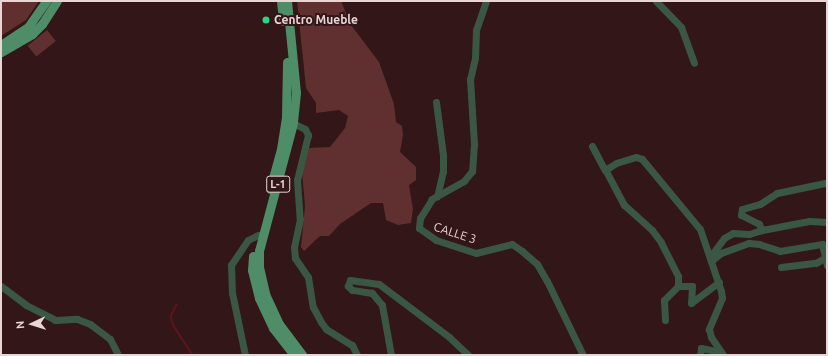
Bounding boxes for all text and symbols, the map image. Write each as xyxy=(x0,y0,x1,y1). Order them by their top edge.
place label: Centro Mueble xyxy=(274,13,358,27)
marker: Centro Mueble xyxy=(261,15,271,25)
road number: L-1 xyxy=(266,175,290,193)
street label: CALLE 3 xyxy=(432,219,478,247)
north arrow xyxy=(12,304,52,344)
text: N xyxy=(14,320,26,329)

